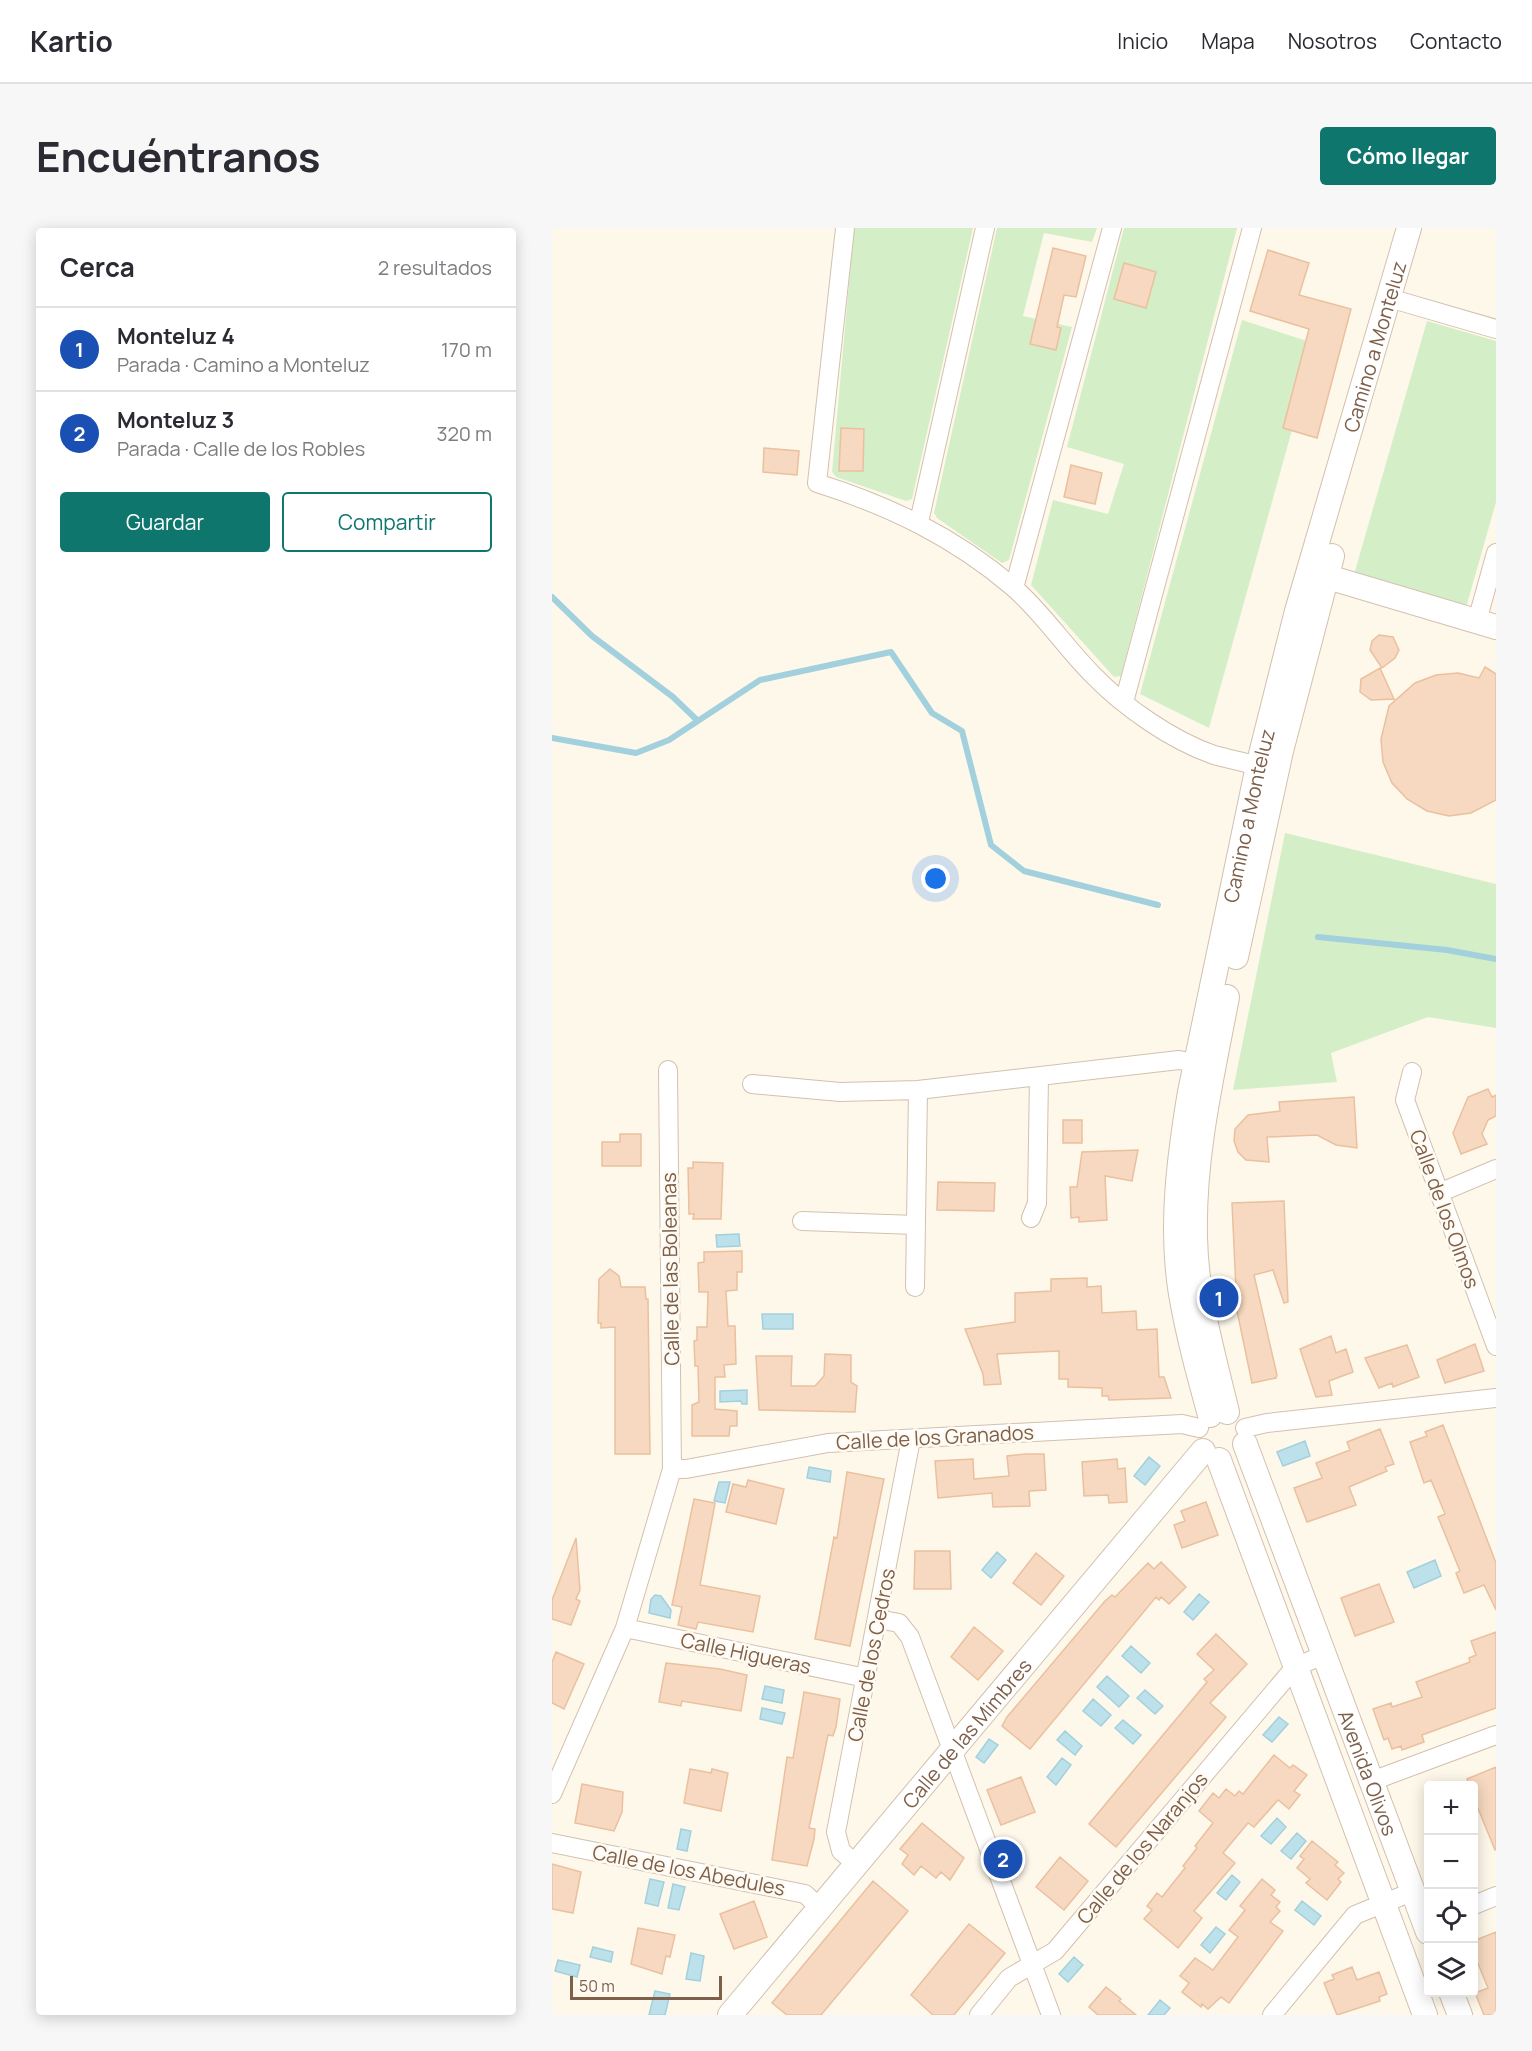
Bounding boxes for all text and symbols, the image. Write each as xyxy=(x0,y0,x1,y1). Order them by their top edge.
text: Kartio xyxy=(30,22,113,60)
text: Inicio xyxy=(1117,27,1168,55)
text: Mapa xyxy=(1201,27,1255,55)
text: Nosotros xyxy=(1288,27,1377,55)
text: Contacto xyxy=(1410,27,1502,55)
text: Encuéntranos xyxy=(36,127,321,185)
button: Cómo llegar xyxy=(1320,127,1496,185)
text: Cerca xyxy=(60,249,135,285)
text: 2 resultados xyxy=(378,254,492,281)
street label: Camino a Monteluz xyxy=(1337,258,1412,435)
text: Monteluz 4 xyxy=(117,321,235,351)
text: 1 xyxy=(75,336,84,363)
text: 170 m xyxy=(441,336,492,363)
text: Parada · Camino a Monteluz xyxy=(117,351,370,378)
text: Monteluz 3 xyxy=(117,405,234,435)
text: 2 xyxy=(74,420,85,447)
text: 320 m xyxy=(436,420,492,447)
text: Parada · Calle de los Robles xyxy=(117,435,365,462)
button: Guardar xyxy=(60,492,270,552)
button: Compartir xyxy=(282,492,492,552)
street label: Camino a Monteluz xyxy=(1216,726,1280,905)
your location xyxy=(921,864,950,893)
street label: Calle de los Olmos xyxy=(1404,1126,1486,1292)
street label: Calle de las Boleanas xyxy=(655,1172,685,1366)
pin: 1 xyxy=(1200,1276,1238,1320)
street label: Calle de los Granados xyxy=(835,1418,1035,1456)
street label: Calle de los Cedros xyxy=(841,1566,901,1744)
street label: Calle Higueras xyxy=(678,1626,814,1680)
street label: Calle de las Mimbres xyxy=(896,1652,1037,1814)
street label: Avenida Olivos xyxy=(1332,1706,1404,1839)
street label: Calle de los Naranjos xyxy=(1070,1766,1214,1930)
map controls xyxy=(1424,1781,1478,1997)
button: + xyxy=(1424,1781,1478,1835)
button: − xyxy=(1424,1835,1478,1889)
pin: 2 xyxy=(984,1836,1022,1882)
street label: Calle de los Abedules xyxy=(590,1838,788,1902)
button: locate xyxy=(1424,1889,1478,1943)
button: layers xyxy=(1424,1943,1478,1997)
scale bar xyxy=(570,1973,722,2000)
text: 50 m xyxy=(579,1975,615,1997)

